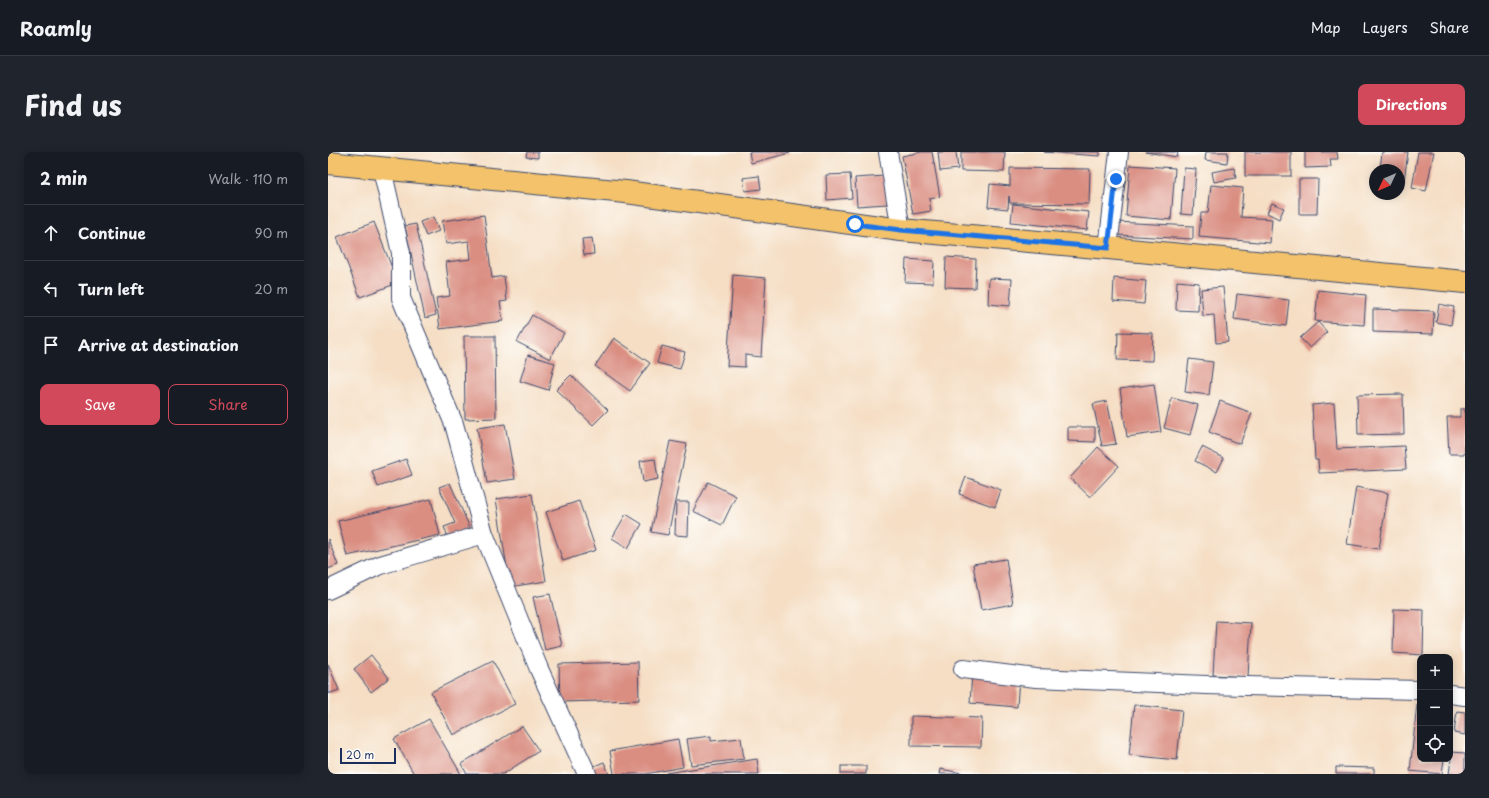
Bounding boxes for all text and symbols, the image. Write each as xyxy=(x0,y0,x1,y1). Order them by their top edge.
text: Roamly xyxy=(20,14,92,42)
text: Map xyxy=(1311,17,1341,38)
text: Layers xyxy=(1363,17,1408,38)
text: Share xyxy=(1430,17,1469,38)
text: Find us xyxy=(24,83,122,126)
button: Directions xyxy=(1358,84,1465,125)
north arrow xyxy=(1369,164,1405,200)
text: 2 min xyxy=(40,165,87,191)
text: Walk · 110 m xyxy=(209,169,288,188)
route end xyxy=(1107,170,1125,188)
route start xyxy=(846,215,864,233)
text: Continue xyxy=(78,221,146,244)
icon: ahead xyxy=(40,222,62,244)
text: 90 m xyxy=(255,223,288,242)
text: Turn left xyxy=(78,277,144,300)
icon: left xyxy=(40,278,62,300)
text: 20 m xyxy=(254,279,288,298)
text: Arrive at destination xyxy=(78,333,239,356)
icon: arrive xyxy=(40,334,62,356)
button: Save xyxy=(40,384,160,425)
button: Share xyxy=(168,384,288,425)
map controls xyxy=(1417,654,1453,762)
button: + xyxy=(1417,654,1453,690)
button: − xyxy=(1417,690,1453,726)
button: locate xyxy=(1417,726,1453,762)
scale bar xyxy=(340,746,396,765)
text: 20 m xyxy=(346,746,374,763)

